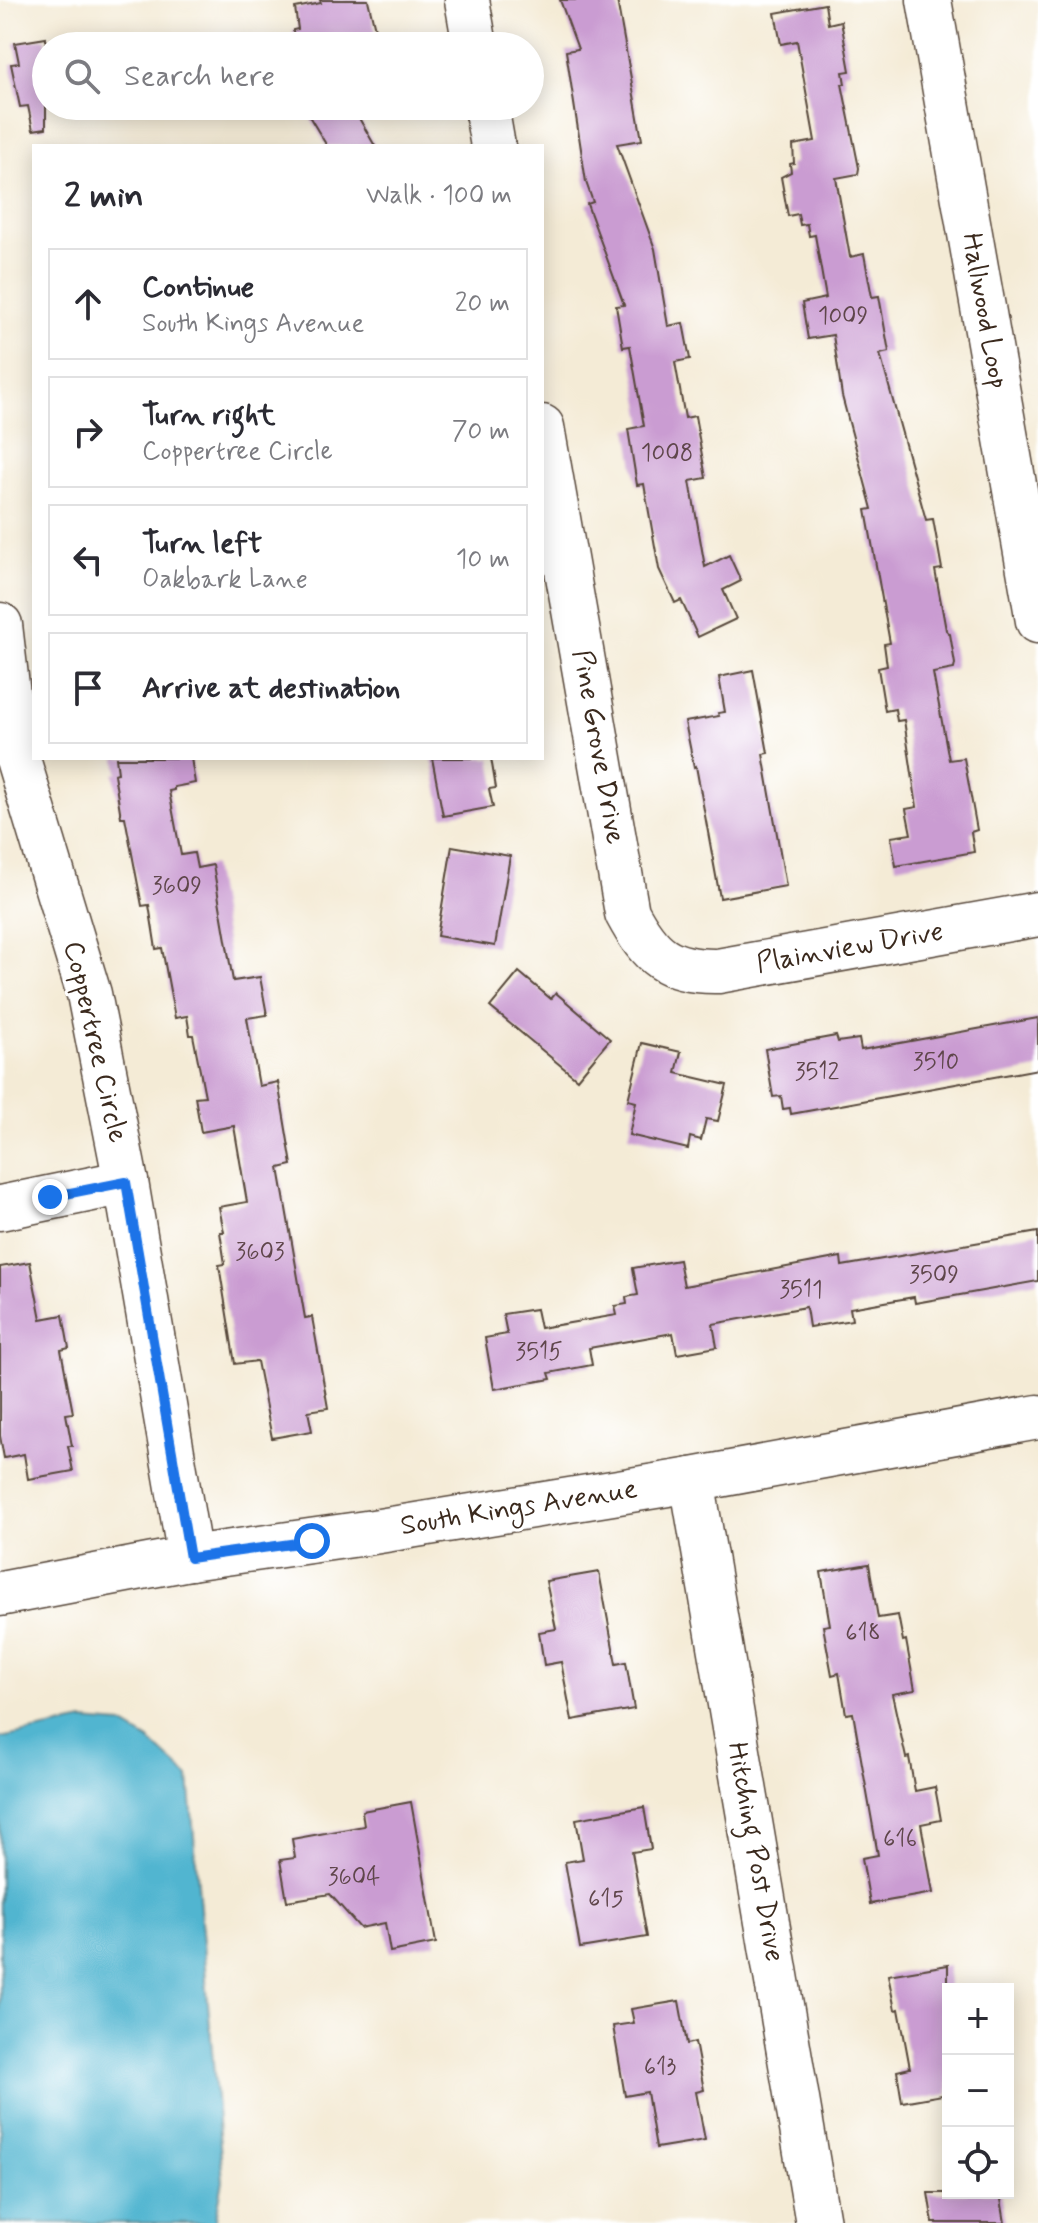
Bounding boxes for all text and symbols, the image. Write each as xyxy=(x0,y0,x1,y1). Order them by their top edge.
search box xyxy=(32,32,544,120)
icon: search xyxy=(60,54,104,98)
text: Search here xyxy=(124,57,275,96)
text: 2 min xyxy=(64,174,144,219)
text: Walk · 100 m xyxy=(366,179,512,213)
street label: Hallwood Loop xyxy=(952,230,1016,392)
text: Continue xyxy=(142,268,254,307)
icon: ahead xyxy=(66,282,110,326)
text: 20 m xyxy=(455,287,510,321)
house number: 1009 xyxy=(818,301,868,332)
text: South Kings Avenue xyxy=(142,307,364,341)
text: Turn right xyxy=(142,396,275,435)
icon: right xyxy=(66,410,110,454)
text: 70 m xyxy=(452,415,510,449)
text: Coppertree Circle xyxy=(142,435,333,469)
house number: 1008 xyxy=(641,438,693,469)
text: Turn left xyxy=(142,524,262,563)
icon: left xyxy=(66,538,110,582)
text: 10 m xyxy=(456,543,510,577)
text: Oakbark Lane xyxy=(142,563,308,597)
street label: Pine Grove Drive xyxy=(563,647,633,847)
icon: arrive xyxy=(66,666,110,710)
text: Arrive at destination xyxy=(142,669,400,708)
house number: 3609 xyxy=(152,871,202,902)
street label: Plainview Drive xyxy=(754,913,946,983)
street label: Coppertree Circle xyxy=(54,938,136,1146)
house number: 3510 xyxy=(913,1047,959,1078)
house number: 3512 xyxy=(795,1057,840,1088)
route end xyxy=(32,1179,68,1215)
house number: 3603 xyxy=(235,1237,285,1268)
house number: 3509 xyxy=(909,1260,959,1291)
house number: 3511 xyxy=(779,1275,823,1306)
house number: 3515 xyxy=(515,1337,563,1368)
street label: South Kings Avenue xyxy=(398,1471,640,1547)
route start xyxy=(294,1523,330,1559)
house number: 618 xyxy=(845,1618,881,1649)
street label: Hitching Post Drive xyxy=(715,1739,793,1965)
house number: 616 xyxy=(883,1824,917,1855)
house number: 3604 xyxy=(328,1862,380,1893)
house number: 615 xyxy=(588,1884,624,1915)
map controls xyxy=(942,1983,1014,2199)
button: + xyxy=(942,1983,1014,2055)
house number: 613 xyxy=(644,2052,676,2083)
button: − xyxy=(942,2055,1014,2127)
button: locate xyxy=(942,2127,1014,2199)

